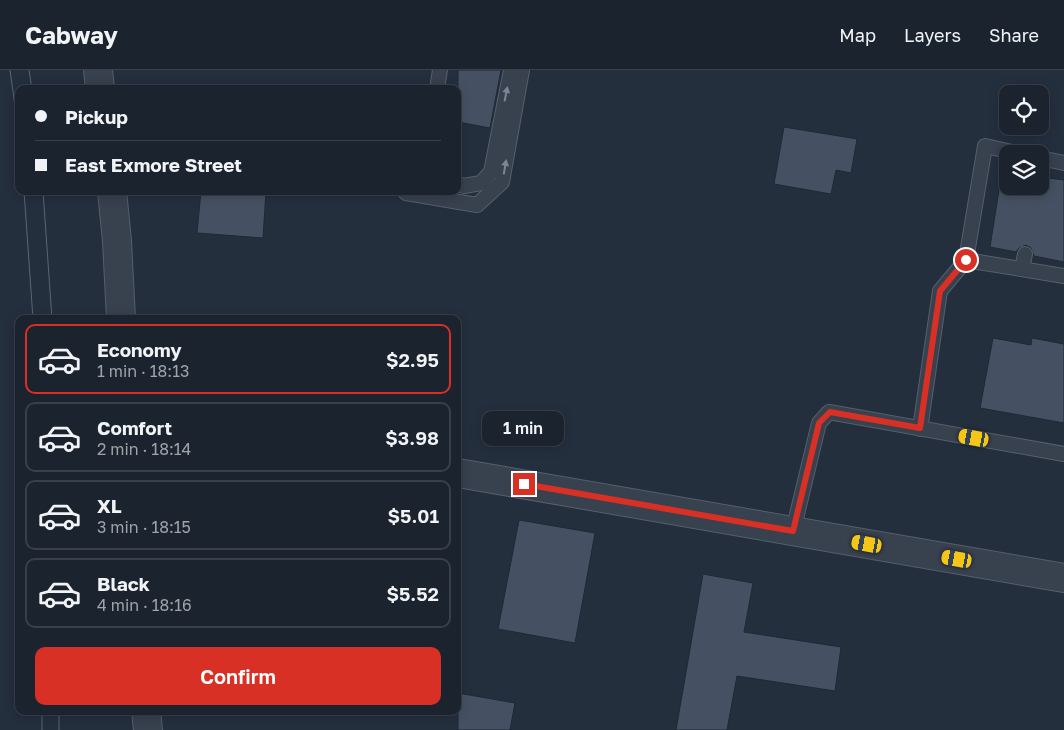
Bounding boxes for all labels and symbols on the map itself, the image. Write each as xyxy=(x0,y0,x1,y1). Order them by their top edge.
one-way arrow xyxy=(502,86,510,101)
one-way arrow xyxy=(501,159,509,175)
route start xyxy=(955,249,977,271)
callout: 1 min xyxy=(483,412,565,446)
car xyxy=(957,428,990,448)
route end xyxy=(513,473,535,495)
car xyxy=(850,534,883,554)
car xyxy=(940,549,973,569)

